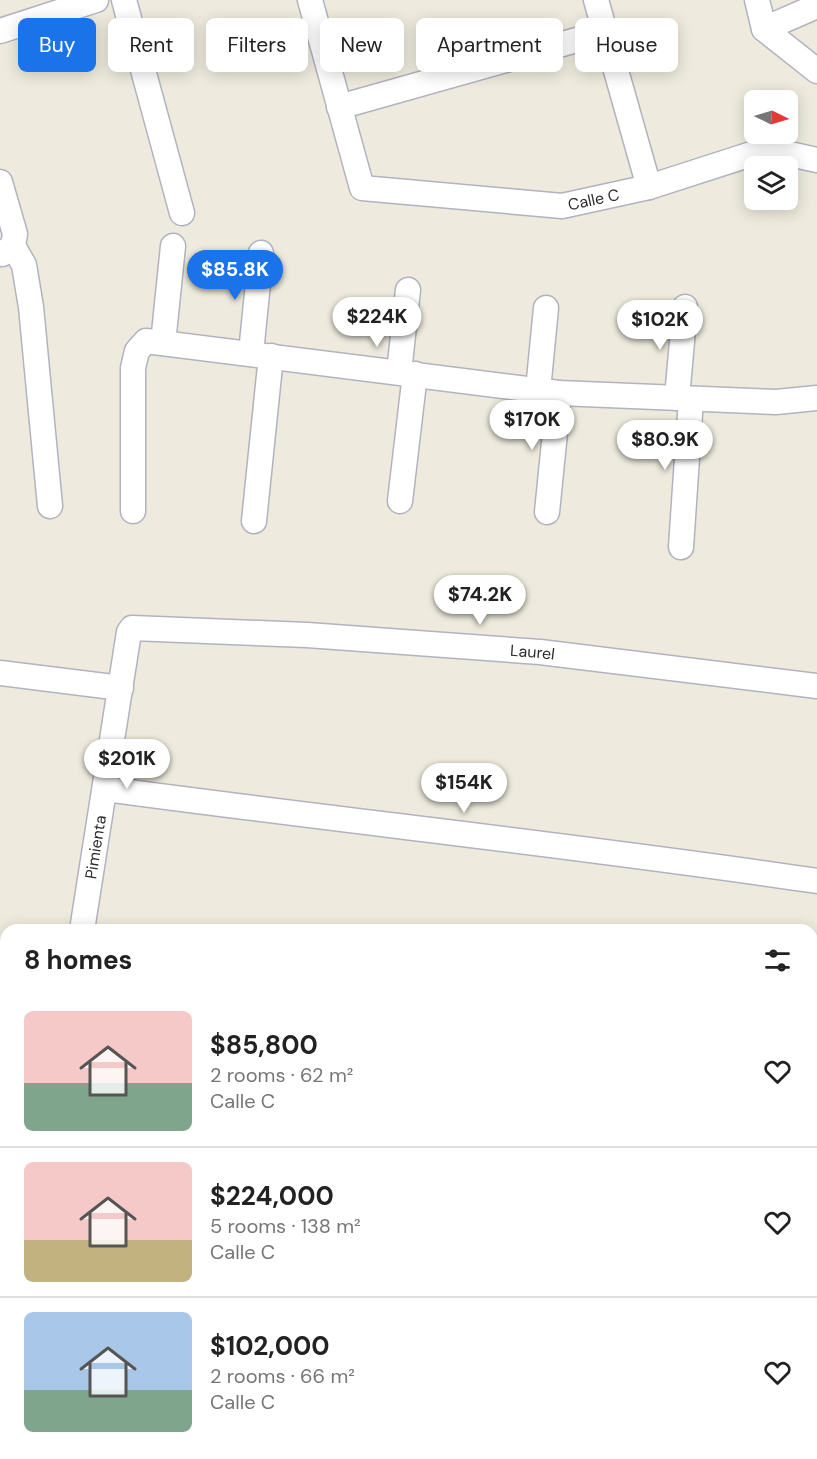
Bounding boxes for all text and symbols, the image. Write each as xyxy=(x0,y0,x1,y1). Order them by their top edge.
chip: Buy xyxy=(18,18,96,72)
chip: Rent xyxy=(108,18,194,72)
chip: Filters xyxy=(206,18,308,72)
chip: New xyxy=(320,18,404,72)
chip: Apartment xyxy=(416,18,563,72)
chip: House xyxy=(575,18,678,72)
north arrow xyxy=(744,90,798,144)
map controls xyxy=(744,90,798,210)
button: layers xyxy=(744,156,798,210)
street label: Calle C xyxy=(566,184,621,215)
pin: $85.8K xyxy=(186,250,284,301)
text: $85.8K xyxy=(201,256,269,282)
pin: $224K xyxy=(335,297,419,348)
pin: $102K xyxy=(618,300,702,351)
text: $224K xyxy=(346,303,408,329)
text: $102K xyxy=(631,306,689,332)
pin: $170K xyxy=(490,400,574,451)
text: $170K xyxy=(503,406,561,432)
pin: $80.9K xyxy=(616,420,714,471)
text: $80.9K xyxy=(631,426,699,452)
pin: $74.2K xyxy=(431,575,529,626)
text: $74.2K xyxy=(448,581,512,607)
street label: Laurel xyxy=(510,640,556,665)
pin: $201K xyxy=(85,739,169,790)
text: $201K xyxy=(98,745,156,771)
pin: $154K xyxy=(422,763,506,814)
text: $154K xyxy=(435,769,493,795)
street label: Pimienta xyxy=(80,814,111,881)
text: 8 homes xyxy=(24,943,132,977)
icon: filters xyxy=(761,944,794,977)
text: $85,800 xyxy=(210,1028,318,1062)
icon: home xyxy=(72,1035,144,1107)
icon: heart xyxy=(761,1055,794,1088)
text: 2 rooms · 62 m² xyxy=(210,1062,353,1088)
text: Calle C xyxy=(210,1088,275,1114)
text: $224,000 xyxy=(210,1179,334,1213)
icon: home xyxy=(72,1186,144,1258)
icon: heart xyxy=(761,1206,794,1239)
text: 5 rooms · 138 m² xyxy=(210,1213,361,1239)
text: Calle C xyxy=(210,1239,275,1265)
text: $102,000 xyxy=(210,1329,330,1363)
icon: home xyxy=(72,1336,144,1408)
icon: heart xyxy=(761,1356,794,1389)
text: 2 rooms · 66 m² xyxy=(210,1363,355,1389)
text: Calle C xyxy=(210,1389,275,1415)

